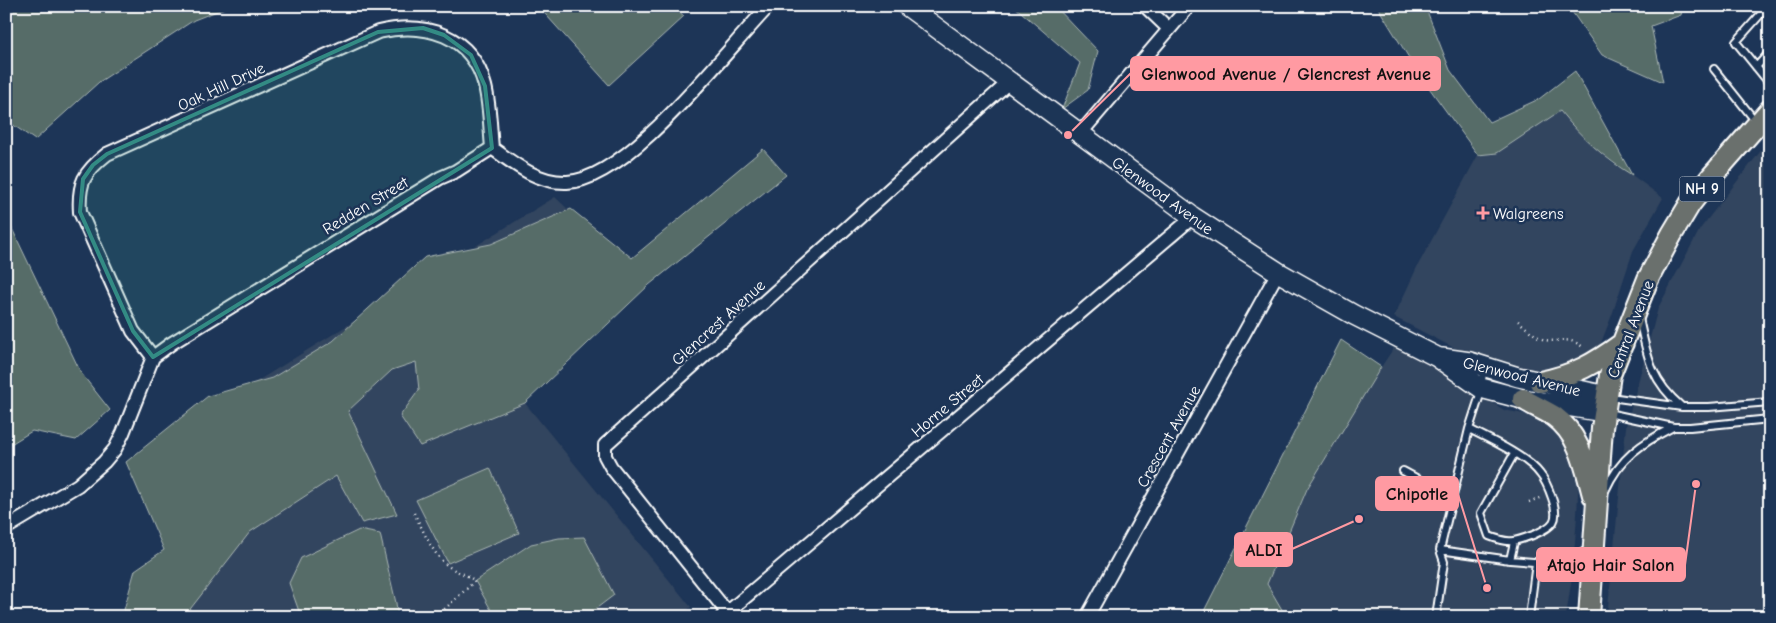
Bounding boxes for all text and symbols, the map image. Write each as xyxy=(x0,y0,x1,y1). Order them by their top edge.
callout: Glenwood Avenue / Glencrest Avenue xyxy=(1131,57,1440,90)
street label: Oak Hill Drive xyxy=(175,59,268,115)
text: Glenwood Avenue / Glencrest Avenue xyxy=(1141,64,1431,85)
street label: Glenwood Avenue xyxy=(1108,153,1216,239)
street label: Redden Street xyxy=(319,173,412,238)
road number: NH 9 xyxy=(1680,176,1724,202)
place label: Walgreens xyxy=(1493,205,1564,223)
marker: Walgreens xyxy=(1477,207,1489,219)
street label: Glencrest Avenue xyxy=(668,276,769,369)
street label: Central Avenue xyxy=(1604,278,1658,381)
street label: Glenwood Avenue xyxy=(1461,354,1582,400)
street label: Horne Street xyxy=(908,370,988,441)
street label: Crescent Avenue xyxy=(1133,382,1204,491)
callout: Chipotle xyxy=(1376,477,1458,510)
text: Chipotle xyxy=(1386,484,1448,505)
callout: ALDI xyxy=(1235,533,1292,566)
text: ALDI xyxy=(1245,540,1283,561)
callout: Atajo Hair Salon xyxy=(1537,548,1685,581)
text: Atajo Hair Salon xyxy=(1547,555,1675,576)

